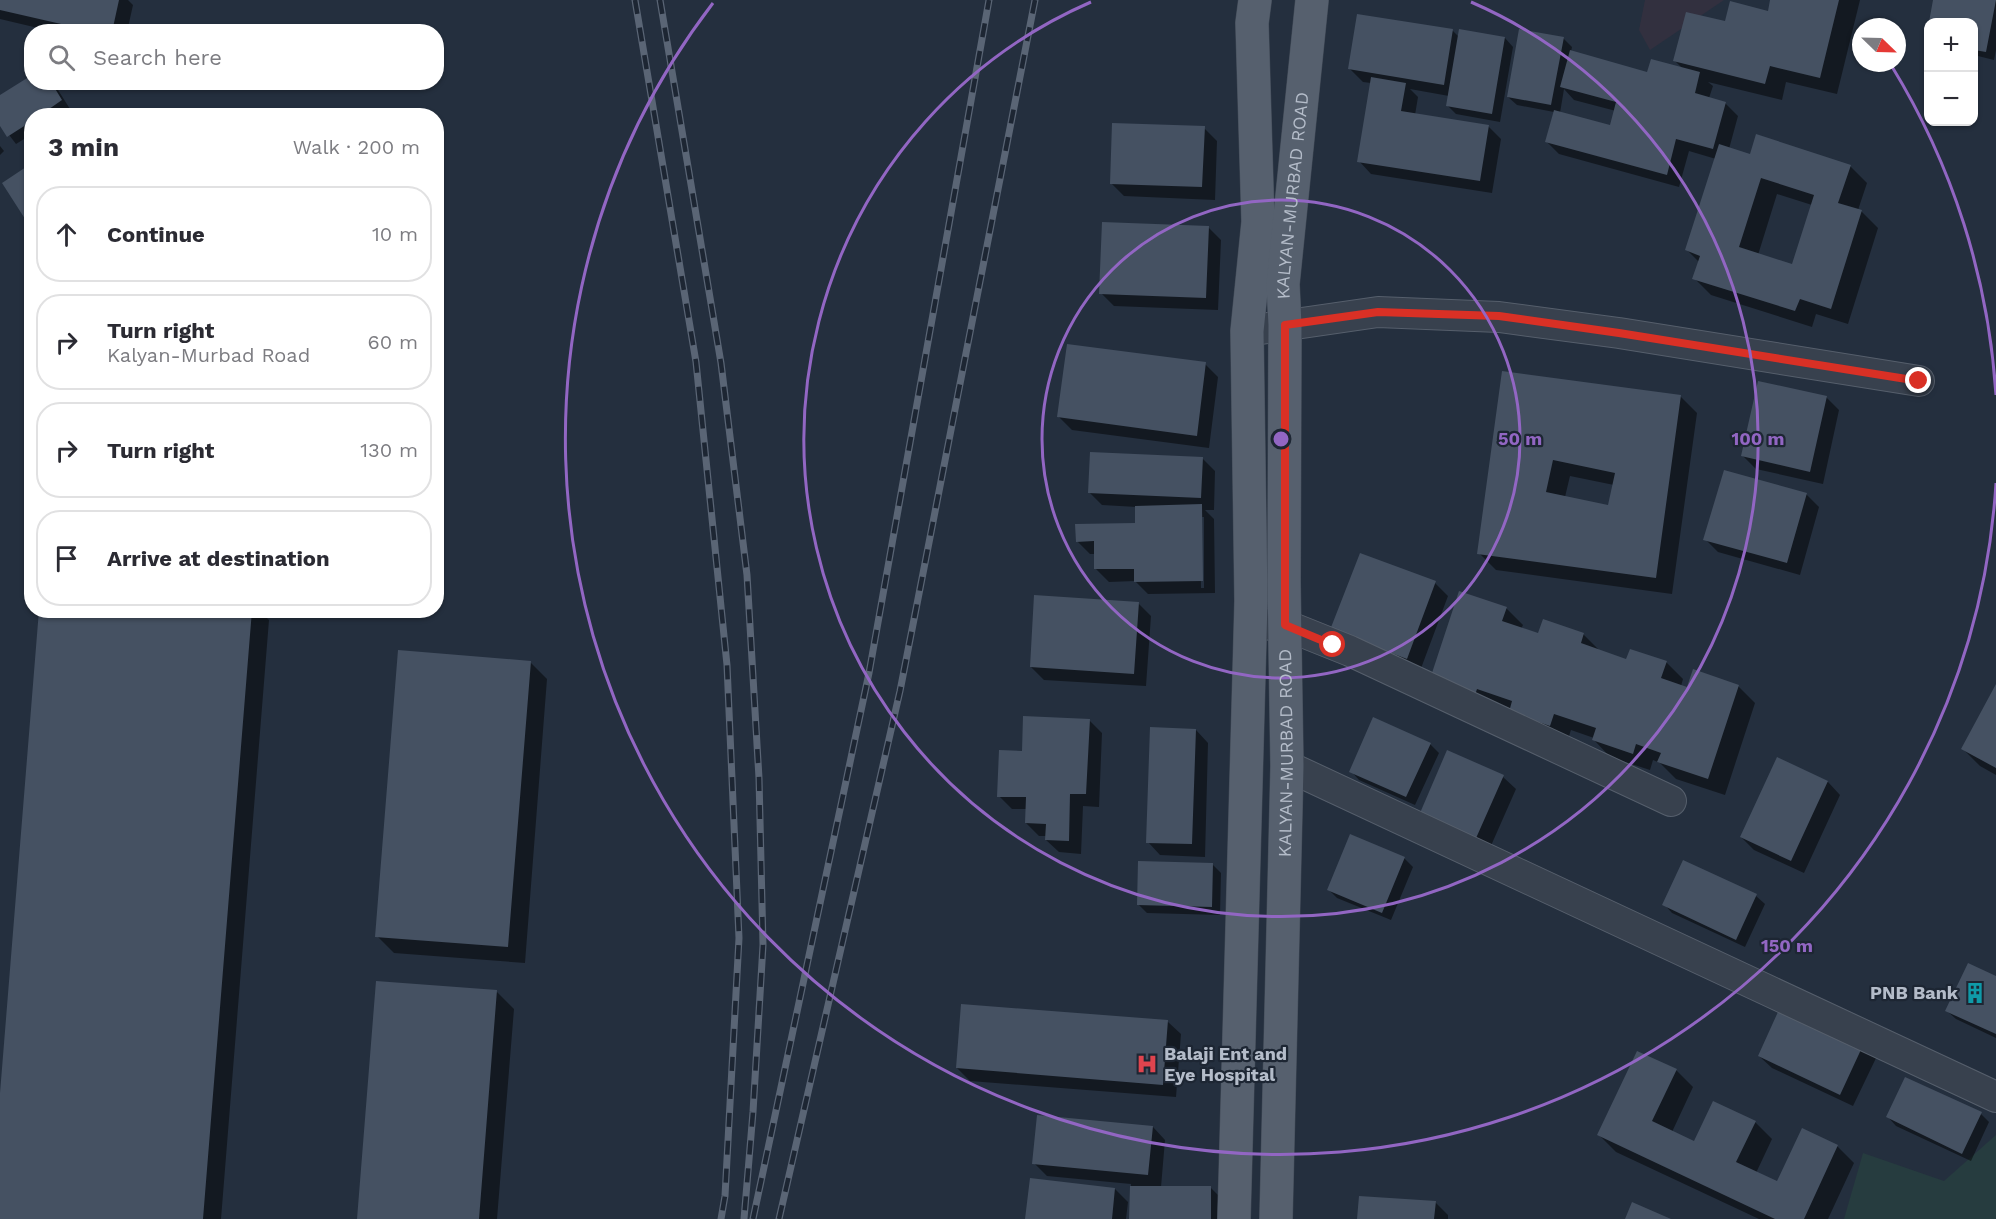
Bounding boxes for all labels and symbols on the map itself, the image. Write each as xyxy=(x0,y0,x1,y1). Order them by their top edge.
north arrow xyxy=(1852,18,1906,72)
street label: KALYAN-MURBAD ROAD xyxy=(1272,91,1313,300)
route end xyxy=(1905,367,1931,393)
text: 50 m xyxy=(1498,428,1542,449)
text: 100 m xyxy=(1731,428,1785,449)
centre of rings xyxy=(1271,429,1291,449)
route start xyxy=(1319,631,1345,657)
street label: KALYAN-MURBAD ROAD xyxy=(1274,649,1297,858)
text: 150 m xyxy=(1761,935,1813,956)
building icon: PNB Bank xyxy=(1963,981,1987,1005)
place label: PNB Bank xyxy=(1870,982,1959,1003)
place label: Balaji Ent and Eye Hospital xyxy=(1164,1043,1287,1085)
hospital icon: Balaji Ent and Eye Hospital xyxy=(1135,1052,1159,1076)

